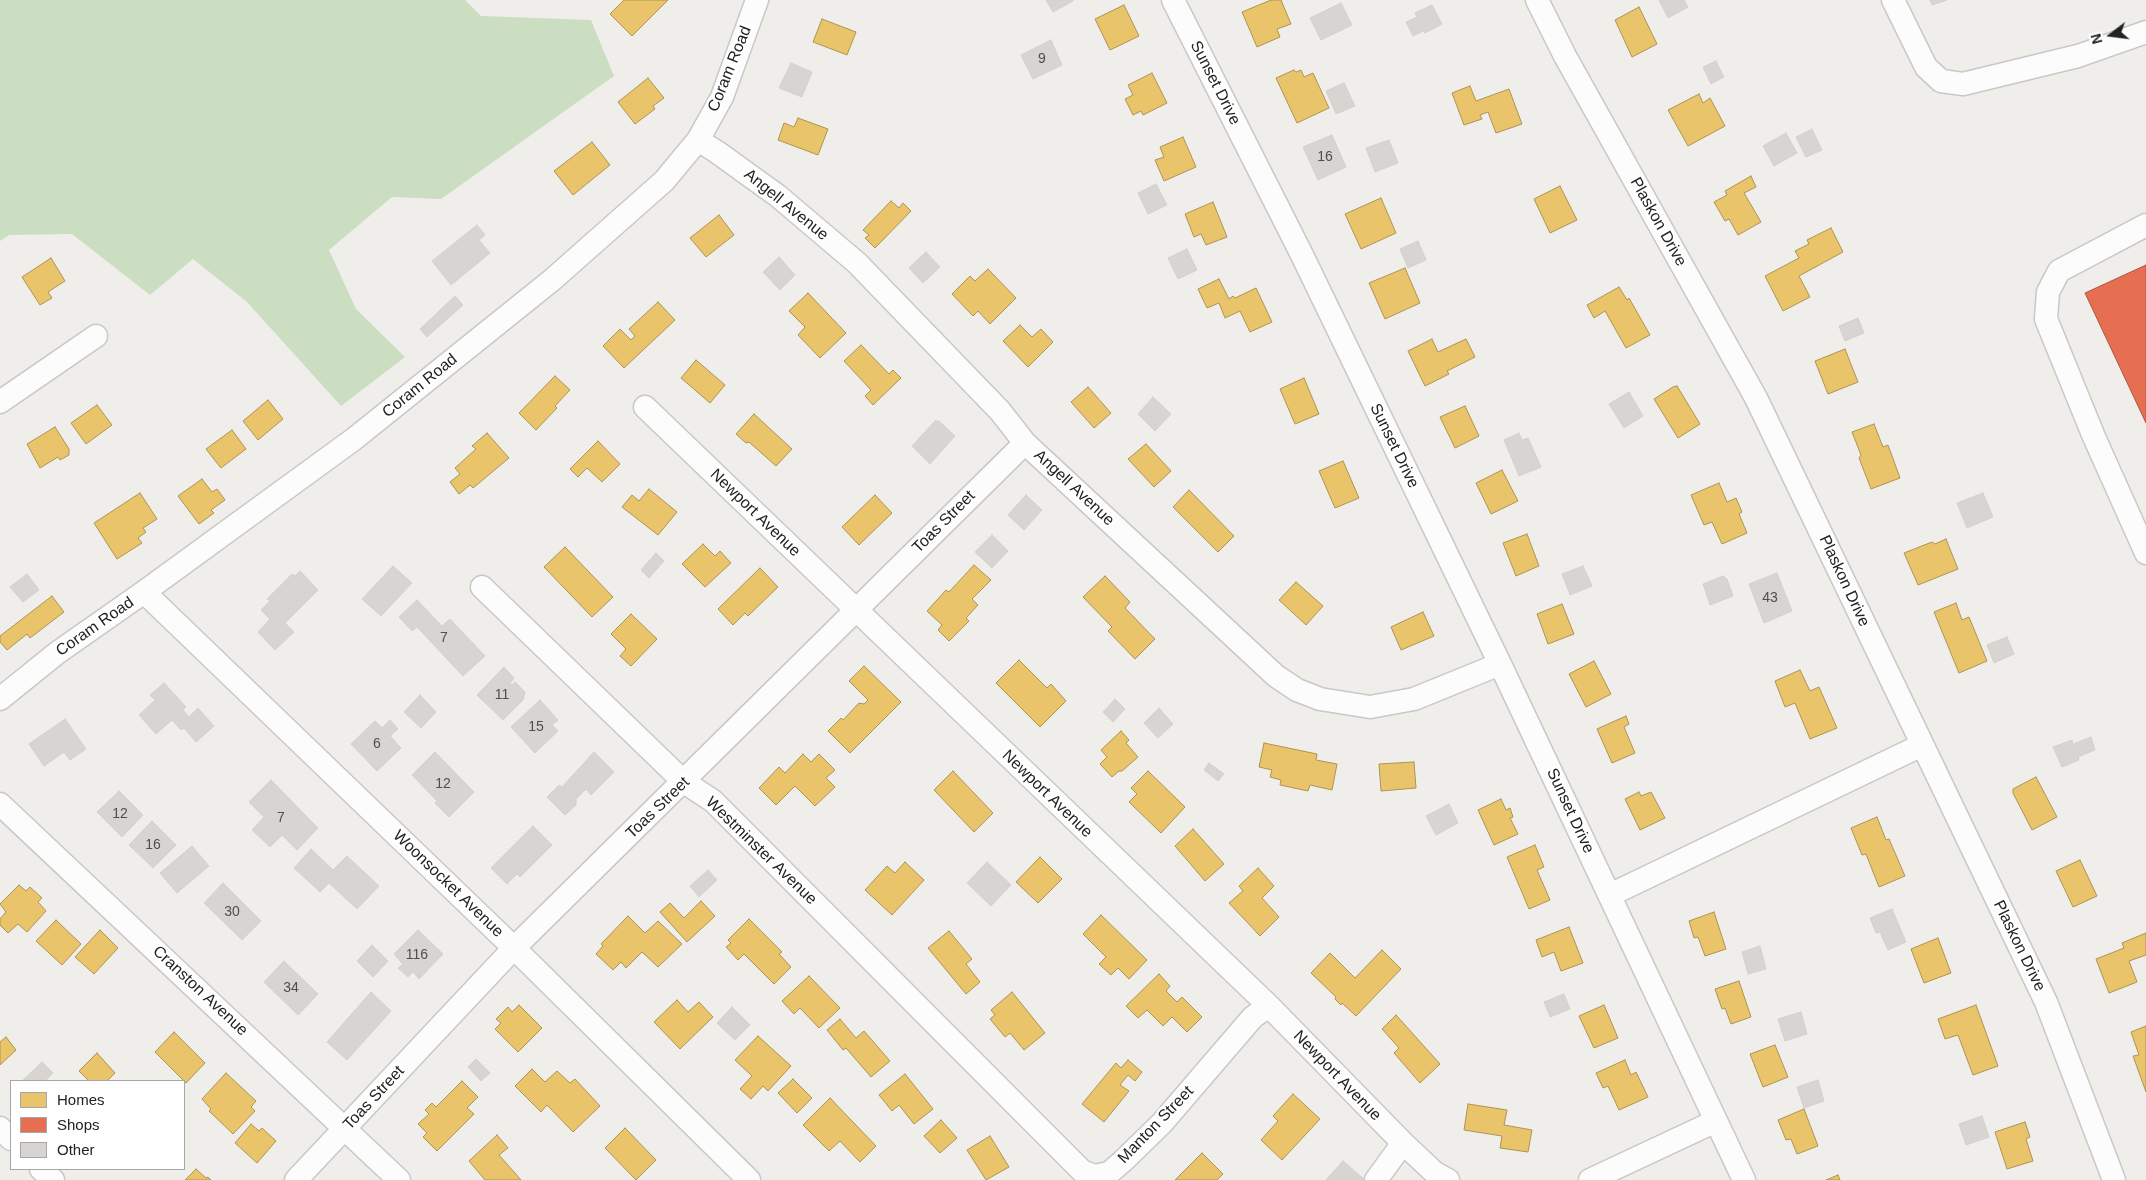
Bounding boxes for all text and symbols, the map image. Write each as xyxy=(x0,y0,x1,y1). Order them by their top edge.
north arrow xyxy=(2086,10,2136,60)
street label: Coram Road xyxy=(704,23,756,115)
text: N xyxy=(2087,32,2106,46)
street label: Sunset Drive xyxy=(1186,38,1244,128)
house number: 9 xyxy=(1038,51,1046,67)
house number: 16 xyxy=(1317,149,1333,165)
street label: Angell Avenue xyxy=(740,165,832,245)
street label: Plaskon Drive xyxy=(1626,174,1690,270)
street label: Coram Road xyxy=(379,350,461,422)
street label: Sunset Drive xyxy=(1365,401,1423,491)
street label: Angell Avenue xyxy=(1030,446,1118,530)
street label: Newport Avenue xyxy=(706,465,804,561)
street label: Toas Street xyxy=(909,487,979,557)
street label: Plaskon Drive xyxy=(1814,532,1874,630)
house number: 43 xyxy=(1762,590,1778,606)
street label: Coram Road xyxy=(52,593,138,661)
house number: 7 xyxy=(440,630,448,646)
house number: 11 xyxy=(495,687,509,703)
house number: 15 xyxy=(528,719,544,735)
house number: 6 xyxy=(373,736,381,752)
street label: Newport Avenue xyxy=(998,746,1096,842)
street label: Sunset Drive xyxy=(1542,765,1598,857)
street label: Toas Street xyxy=(622,773,694,843)
house number: 12 xyxy=(435,776,451,792)
street label: Westminster Avenue xyxy=(701,793,821,909)
house number: 12 xyxy=(112,806,128,822)
house number: 7 xyxy=(277,810,285,826)
street label: Woonsocket Avenue xyxy=(389,826,507,942)
house number: 16 xyxy=(145,837,161,853)
street label: Plaskon Drive xyxy=(1989,897,2049,995)
house number: 30 xyxy=(224,904,240,920)
street label: Cranston Avenue xyxy=(148,942,252,1040)
house number: 116 xyxy=(406,947,428,963)
house number: 34 xyxy=(283,980,299,996)
street label: Newport Avenue xyxy=(1289,1027,1385,1125)
street label: Toas Street xyxy=(339,1062,409,1134)
legend xyxy=(10,1080,185,1170)
street label: Manton Street xyxy=(1114,1082,1198,1168)
text: Homes xyxy=(57,1091,105,1108)
text: Shops xyxy=(57,1116,100,1133)
text: Other xyxy=(57,1141,95,1158)

